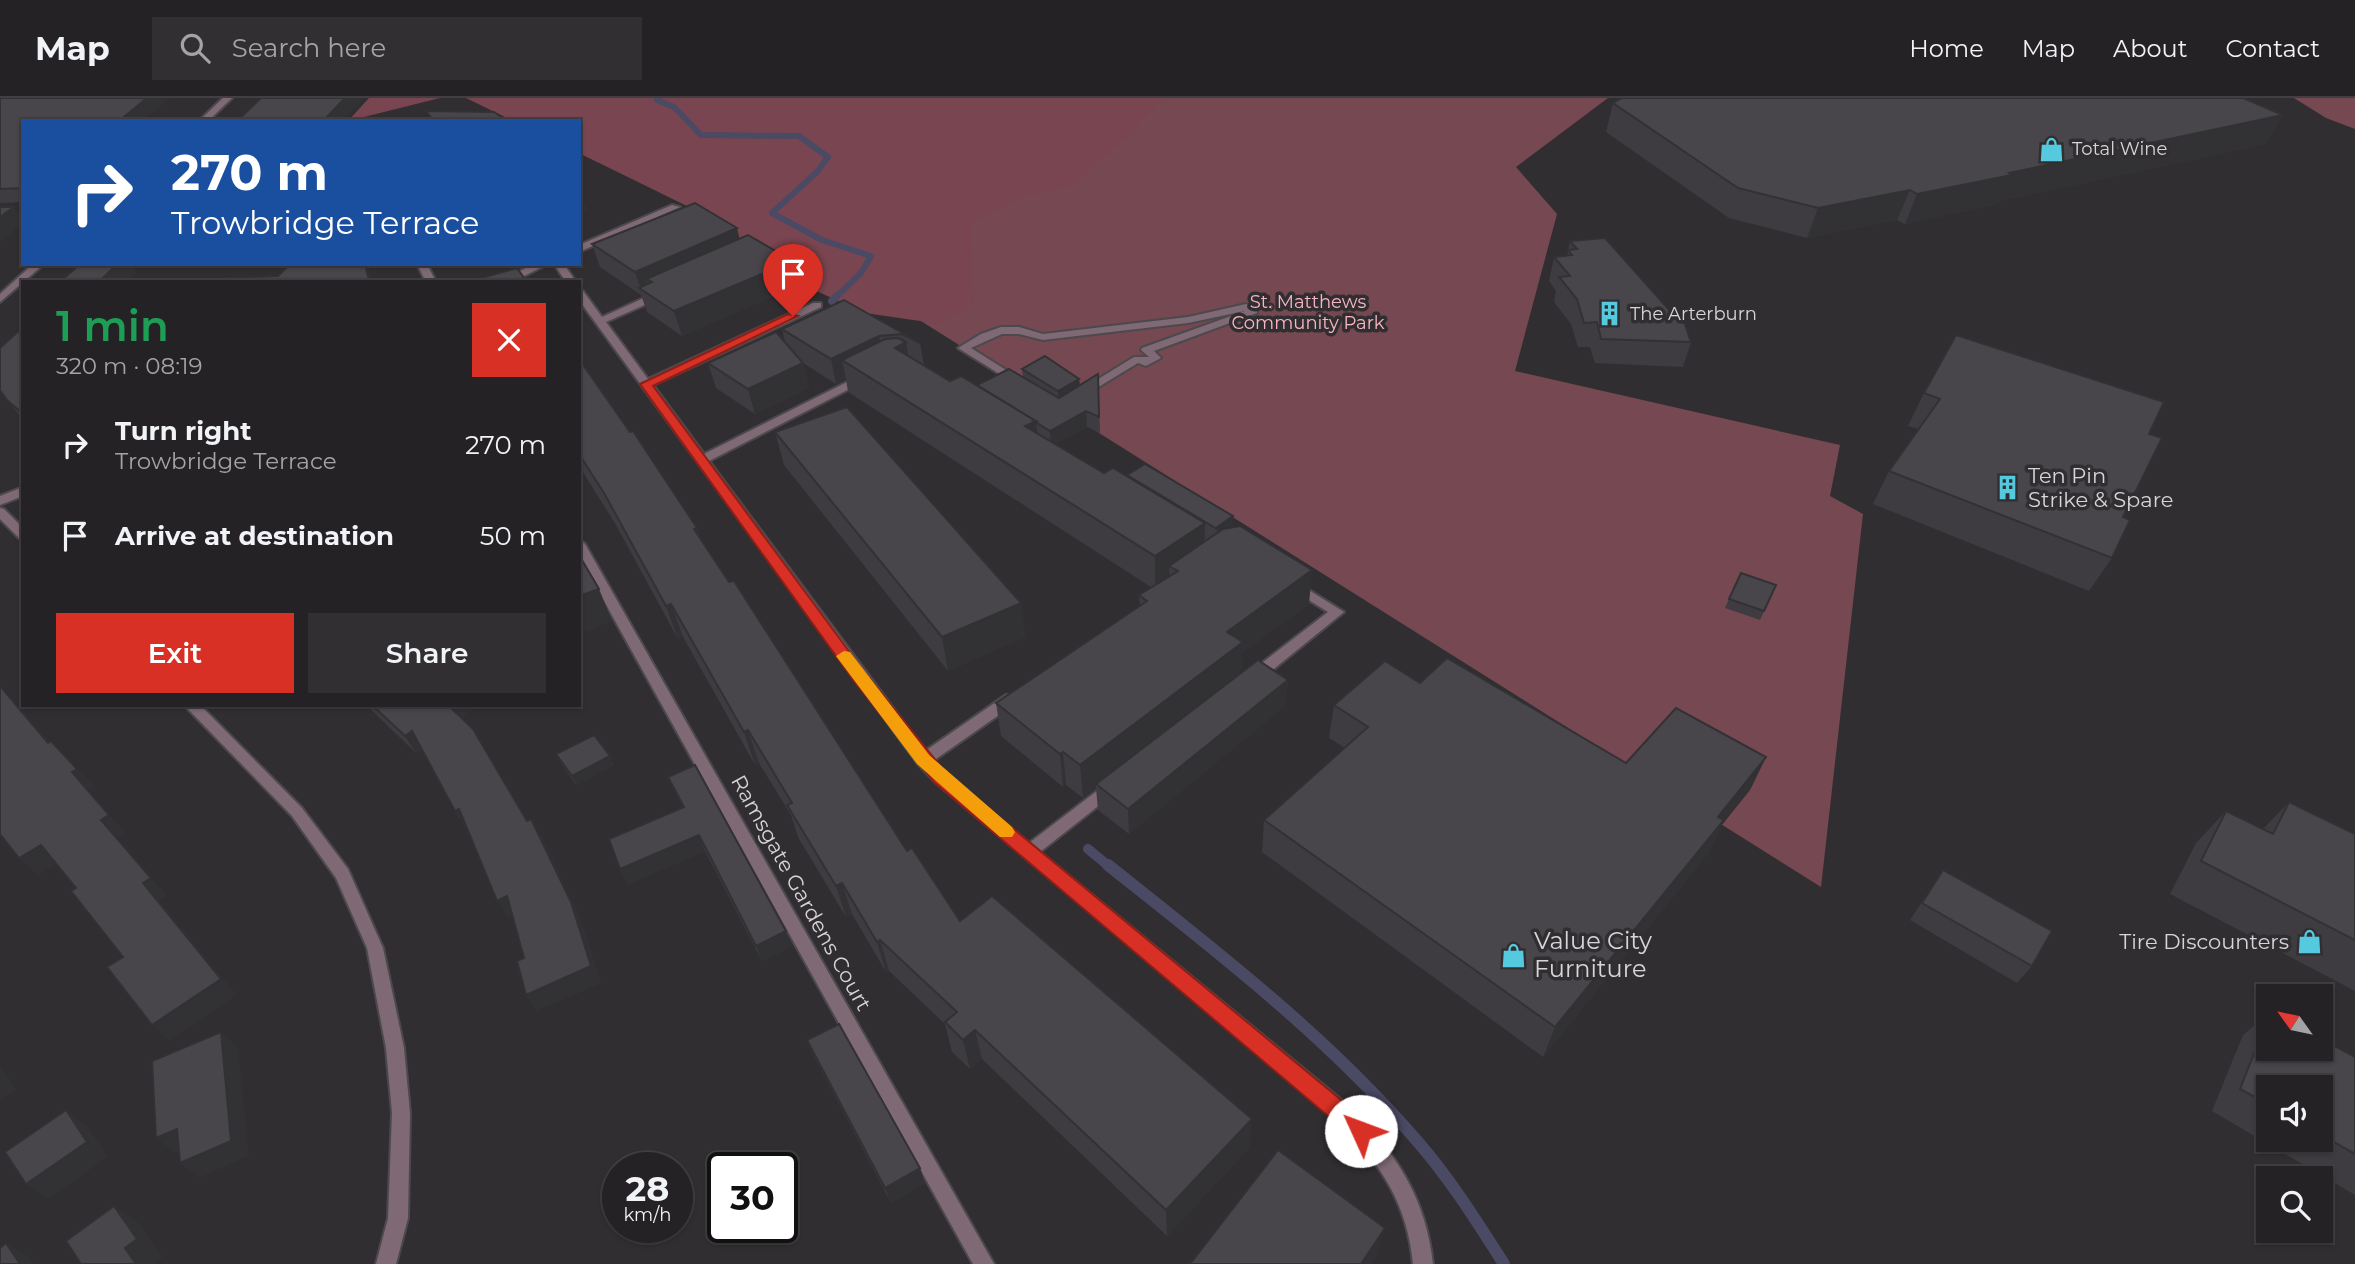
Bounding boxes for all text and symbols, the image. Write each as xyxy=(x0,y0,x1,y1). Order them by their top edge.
search box xyxy=(152,17,642,80)
text: Map xyxy=(35,28,110,68)
icon: search xyxy=(176,29,214,67)
text: Search here xyxy=(232,32,386,64)
text: Home xyxy=(1909,34,1984,63)
text: Map xyxy=(2022,34,2075,63)
text: About xyxy=(2113,34,2187,63)
text: Contact xyxy=(2225,34,2320,63)
shop icon: Total Wine xyxy=(2038,135,2066,163)
place label: Total Wine xyxy=(2072,138,2167,160)
text: 270 m xyxy=(171,143,328,202)
icon: right xyxy=(56,147,147,238)
text: Trowbridge Terrace xyxy=(171,203,479,242)
pin xyxy=(763,244,823,316)
icon: arrive xyxy=(774,255,812,293)
park label: St. Matthews Community Park xyxy=(1231,291,1385,334)
text: 1 min xyxy=(56,300,169,352)
building icon: The Arterburn xyxy=(1596,300,1624,328)
button: close xyxy=(472,303,546,377)
place label: The Arterburn xyxy=(1630,303,1757,325)
text: 320 m · 08:19 xyxy=(56,352,202,380)
text: Turn right xyxy=(115,415,251,447)
icon: right xyxy=(56,426,94,464)
text: 270 m xyxy=(465,429,546,461)
text: Trowbridge Terrace xyxy=(115,447,337,475)
place label: Ten Pin Strike & Spare xyxy=(2028,463,2174,512)
building icon: Ten Pin Strike & Spare xyxy=(1994,474,2022,502)
icon: arrive xyxy=(56,517,94,555)
text: Arrive at destination xyxy=(115,520,394,552)
text: 50 m xyxy=(480,520,546,552)
button: Exit xyxy=(56,613,294,693)
button: Share xyxy=(308,613,546,693)
street label: Ramsgate Gardens Court xyxy=(726,771,877,1015)
place label: Value City Furniture xyxy=(1534,926,1652,983)
shop icon: Tire Discounters xyxy=(2295,928,2323,956)
place label: Tire Discounters xyxy=(2119,929,2289,954)
shop icon: Value City Furniture xyxy=(1500,941,1528,969)
north arrow xyxy=(2256,984,2333,1060)
map controls xyxy=(2256,984,2333,1243)
button: sound xyxy=(2256,1075,2333,1152)
position arrow xyxy=(1324,1094,1398,1168)
speed limit sign: 30 xyxy=(707,1152,798,1243)
button: search xyxy=(2256,1166,2333,1243)
text: 28 xyxy=(626,1167,669,1210)
text: km/h xyxy=(623,1204,672,1226)

